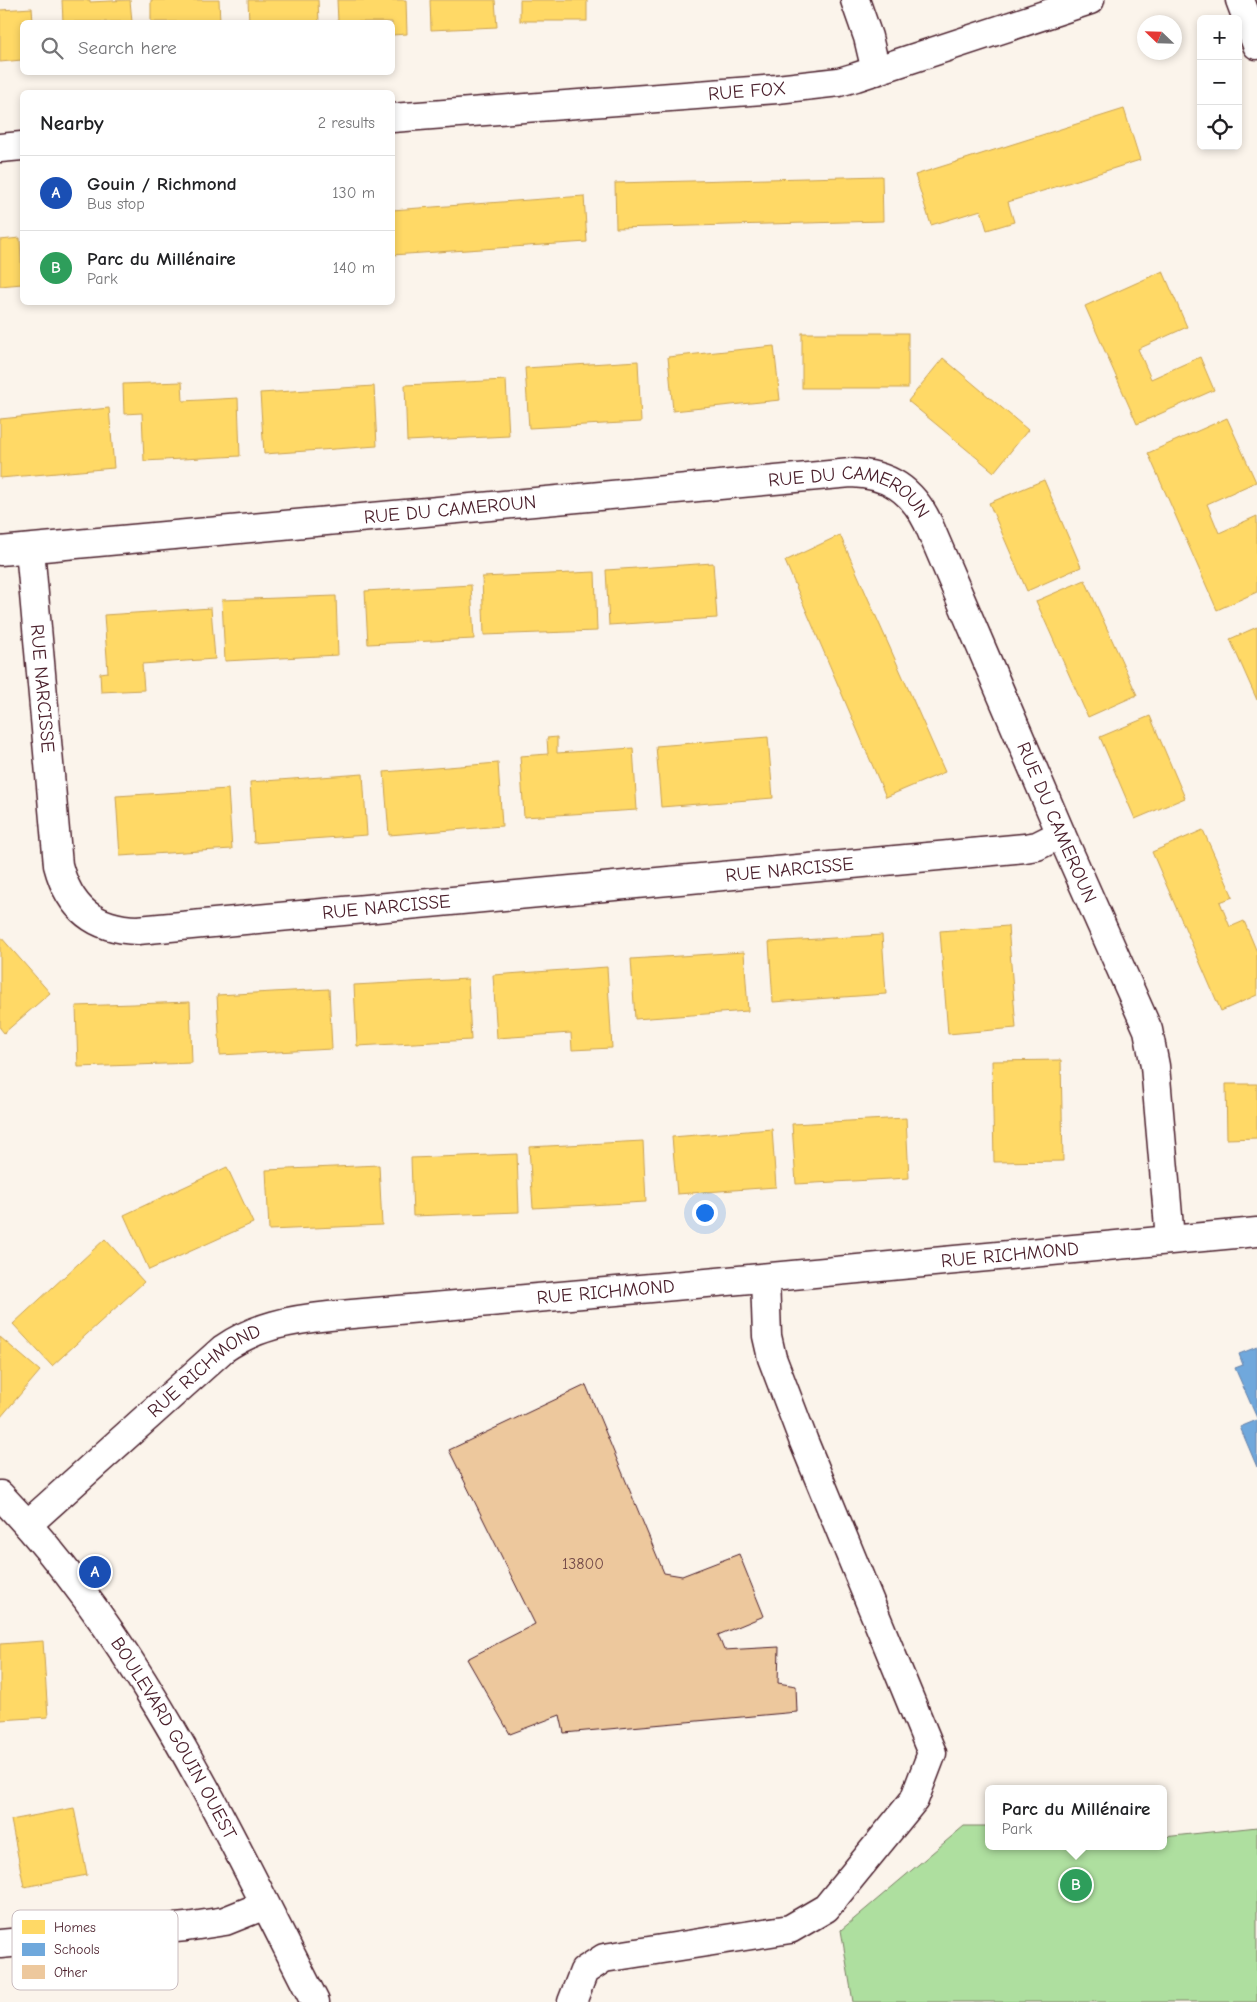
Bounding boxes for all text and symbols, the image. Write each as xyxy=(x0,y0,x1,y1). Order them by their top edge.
north arrow xyxy=(1137,15,1182,60)
map controls xyxy=(1197,15,1242,150)
button: + xyxy=(1197,15,1242,60)
search box xyxy=(20,20,395,75)
icon: search xyxy=(38,34,66,62)
text: Search here xyxy=(78,37,177,59)
button: − xyxy=(1197,60,1242,105)
street label: RUE FOX xyxy=(707,77,787,105)
button: locate xyxy=(1197,105,1242,150)
text: Nearby xyxy=(40,111,104,135)
text: 2 results xyxy=(318,114,375,132)
text: Gouin / Richmond xyxy=(87,173,237,195)
text: A xyxy=(52,184,60,202)
text: 130 m xyxy=(332,184,375,202)
text: Bus stop xyxy=(87,195,145,213)
text: Parc du Millénaire xyxy=(87,248,236,270)
text: B xyxy=(51,259,61,277)
text: 140 m xyxy=(333,259,375,277)
text: Park xyxy=(87,270,118,288)
street label: RUE DU CAMEROUN xyxy=(767,462,934,522)
street label: RUE DU CAMEROUN xyxy=(363,491,537,529)
street label: RUE NARCISSE xyxy=(26,623,59,754)
street label: RUE DU CAMEROUN xyxy=(1012,739,1101,906)
street label: RUE NARCISSE xyxy=(724,853,855,887)
street label: RUE NARCISSE xyxy=(321,890,451,924)
your location xyxy=(692,1200,718,1226)
street label: RUE RICHMOND xyxy=(940,1238,1080,1272)
street label: RUE RICHMOND xyxy=(536,1275,676,1309)
street label: RUE RICHMOND xyxy=(143,1320,264,1422)
pin: A xyxy=(79,1553,111,1591)
house number: 13800 xyxy=(562,1555,604,1573)
street label: BOULEVARD GOUIN OUEST xyxy=(106,1633,241,1843)
popup xyxy=(985,1785,1167,1850)
text: Parc du Millénaire xyxy=(1002,1798,1150,1820)
text: Park xyxy=(1002,1820,1032,1838)
pin: B xyxy=(1060,1866,1092,1904)
legend xyxy=(12,1910,178,1990)
text: Homes xyxy=(54,1919,96,1936)
text: Schools xyxy=(54,1941,100,1958)
text: Other xyxy=(54,1964,88,1981)

